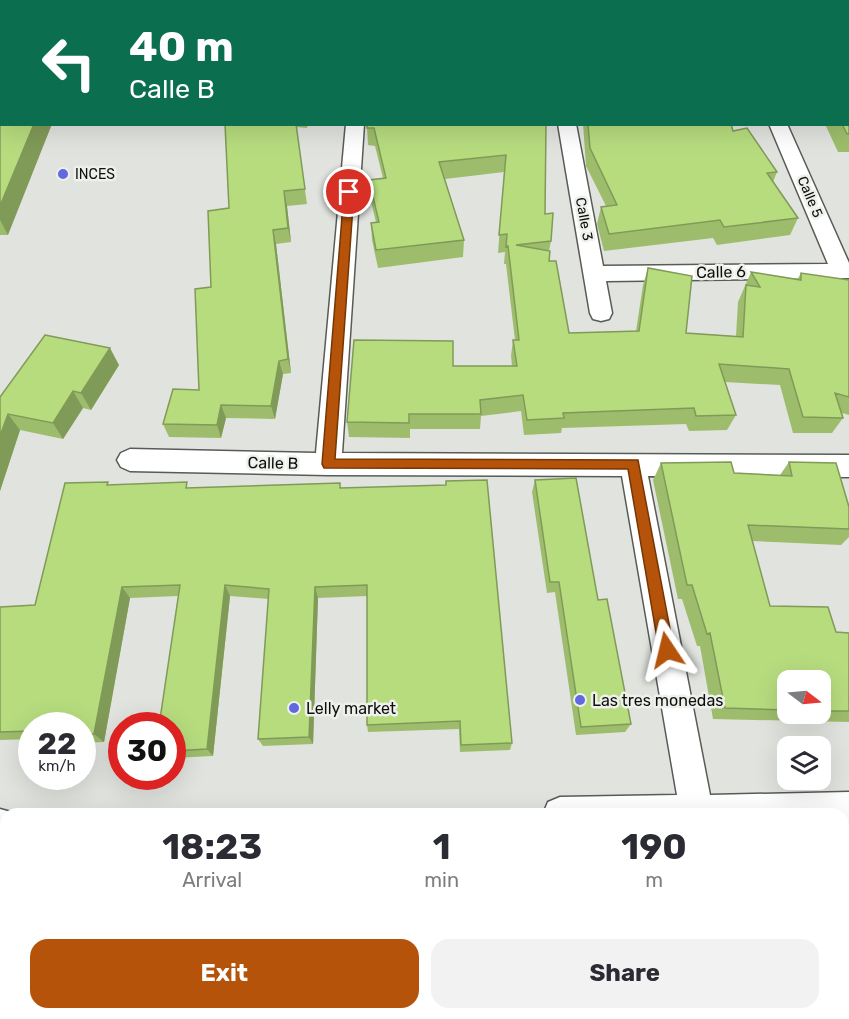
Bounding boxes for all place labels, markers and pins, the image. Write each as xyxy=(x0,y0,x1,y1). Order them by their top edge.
place label: INCES xyxy=(75,166,115,183)
pin xyxy=(323,166,374,217)
marker: INCES xyxy=(56,167,70,181)
place label: Las tres monedas xyxy=(592,691,723,710)
marker: Las tres monedas xyxy=(573,693,587,707)
place label: Lelly market xyxy=(306,699,396,718)
marker: Lelly market xyxy=(287,701,301,715)

